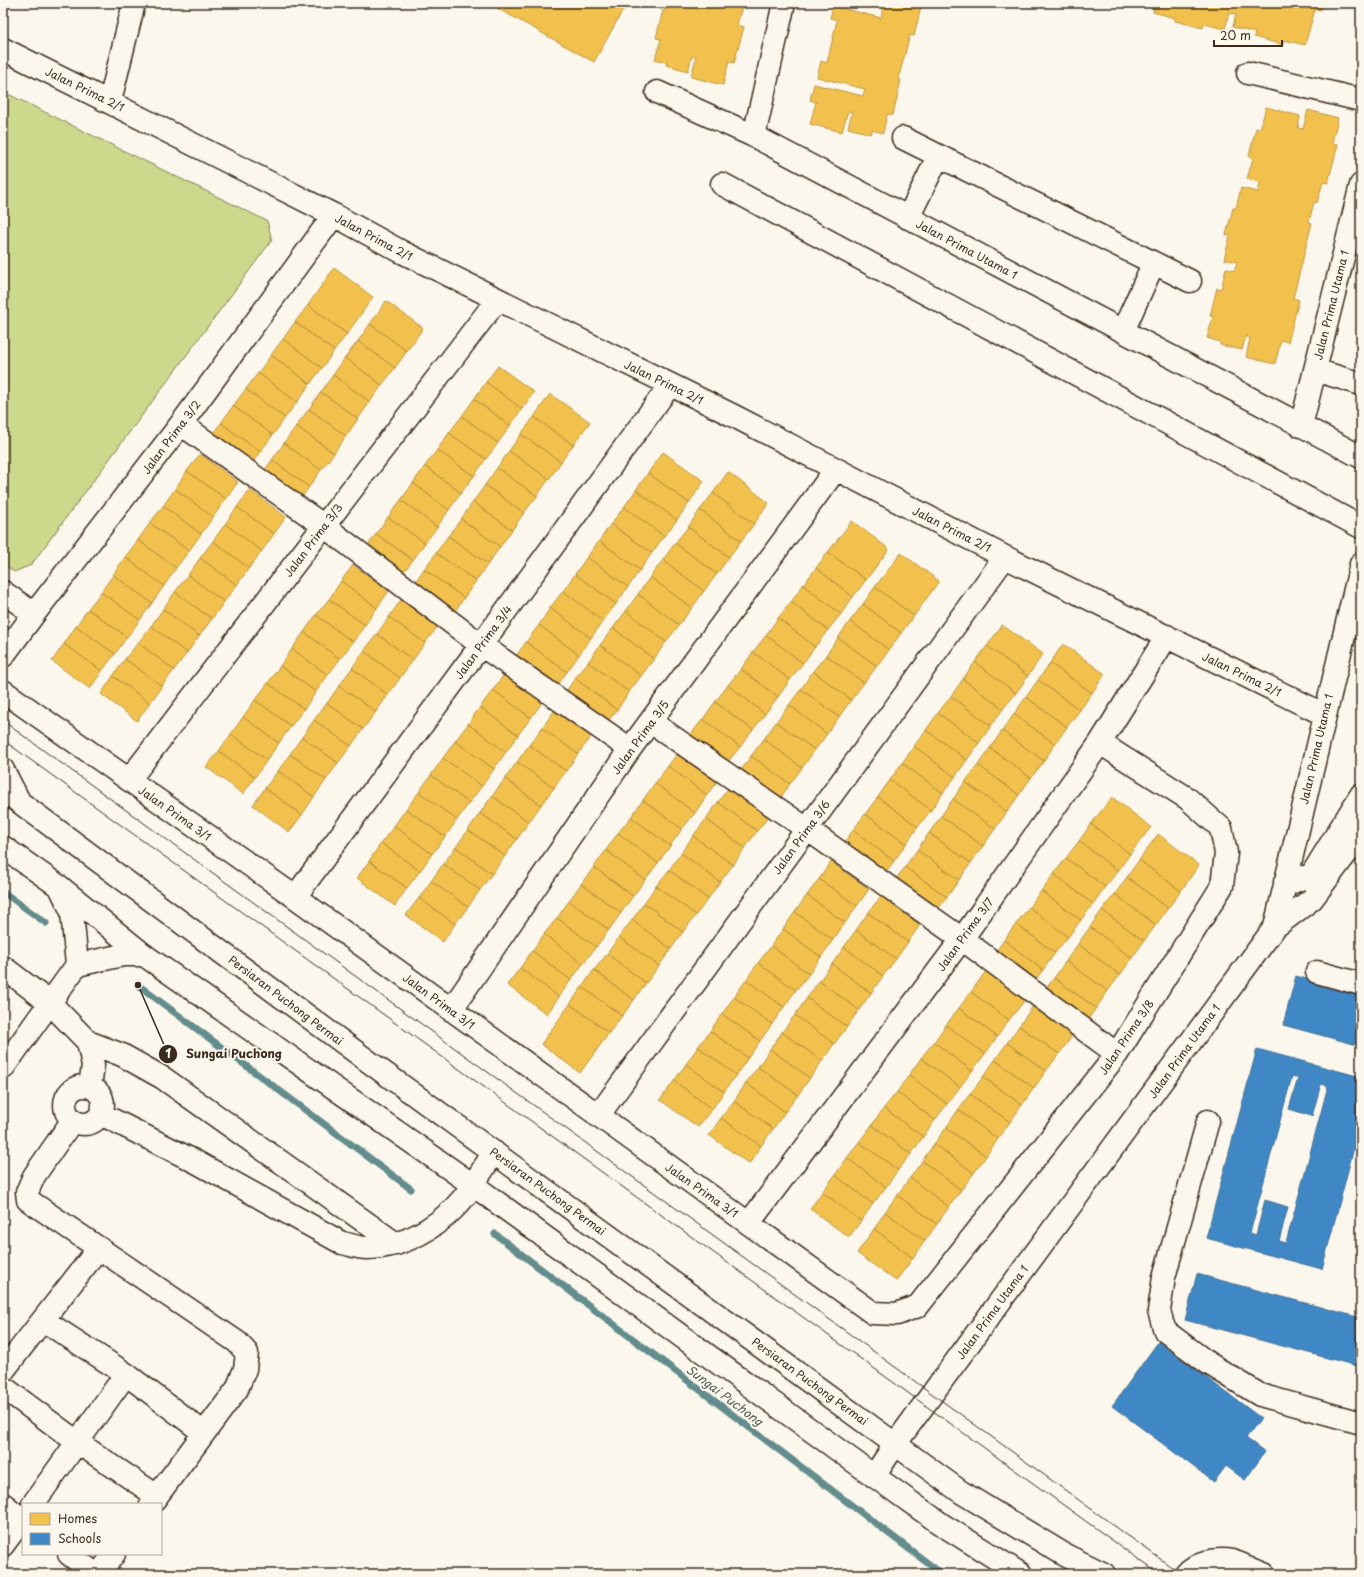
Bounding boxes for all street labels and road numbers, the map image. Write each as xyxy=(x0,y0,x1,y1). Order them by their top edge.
street label: Jalan Prima 2/1 xyxy=(43,62,127,116)
street label: Jalan Prima 2/1 xyxy=(332,209,416,265)
street label: Jalan Prima Utama 1 xyxy=(913,215,1021,283)
street label: Jalan Prima Utama 1 xyxy=(1309,248,1353,362)
street label: Jalan Prima 2/1 xyxy=(622,355,706,409)
street label: Jalan Prima 3/2 xyxy=(138,396,205,477)
street label: Jalan Prima 3/3 xyxy=(280,500,346,580)
street label: Jalan Prima 2/1 xyxy=(910,502,994,556)
street label: Jalan Prima 3/4 xyxy=(450,602,516,682)
street label: Jalan Prima 2/1 xyxy=(1200,647,1284,701)
street label: Jalan Prima Utama 1 xyxy=(1295,692,1337,806)
street label: Jalan Prima 3/5 xyxy=(607,696,673,778)
street label: Jalan Prima 3/1 xyxy=(135,781,215,845)
street label: Jalan Prima 3/6 xyxy=(768,796,834,878)
street label: Jalan Prima 3/7 xyxy=(932,894,998,974)
street label: Persiaran Puchong Permai xyxy=(225,951,347,1049)
street label: Jalan Prima 3/1 xyxy=(399,969,479,1033)
street label: Jalan Prima 3/8 xyxy=(1094,996,1158,1078)
street label: Jalan Prima Utama 1 xyxy=(1144,1000,1224,1102)
street label: Persiaran Puchong Permai xyxy=(486,1143,610,1239)
street label: Jalan Prima 3/1 xyxy=(662,1158,742,1222)
street label: Jalan Prima Utama 1 xyxy=(952,1261,1032,1363)
street label: Persiaran Puchong Permai xyxy=(748,1333,872,1429)

